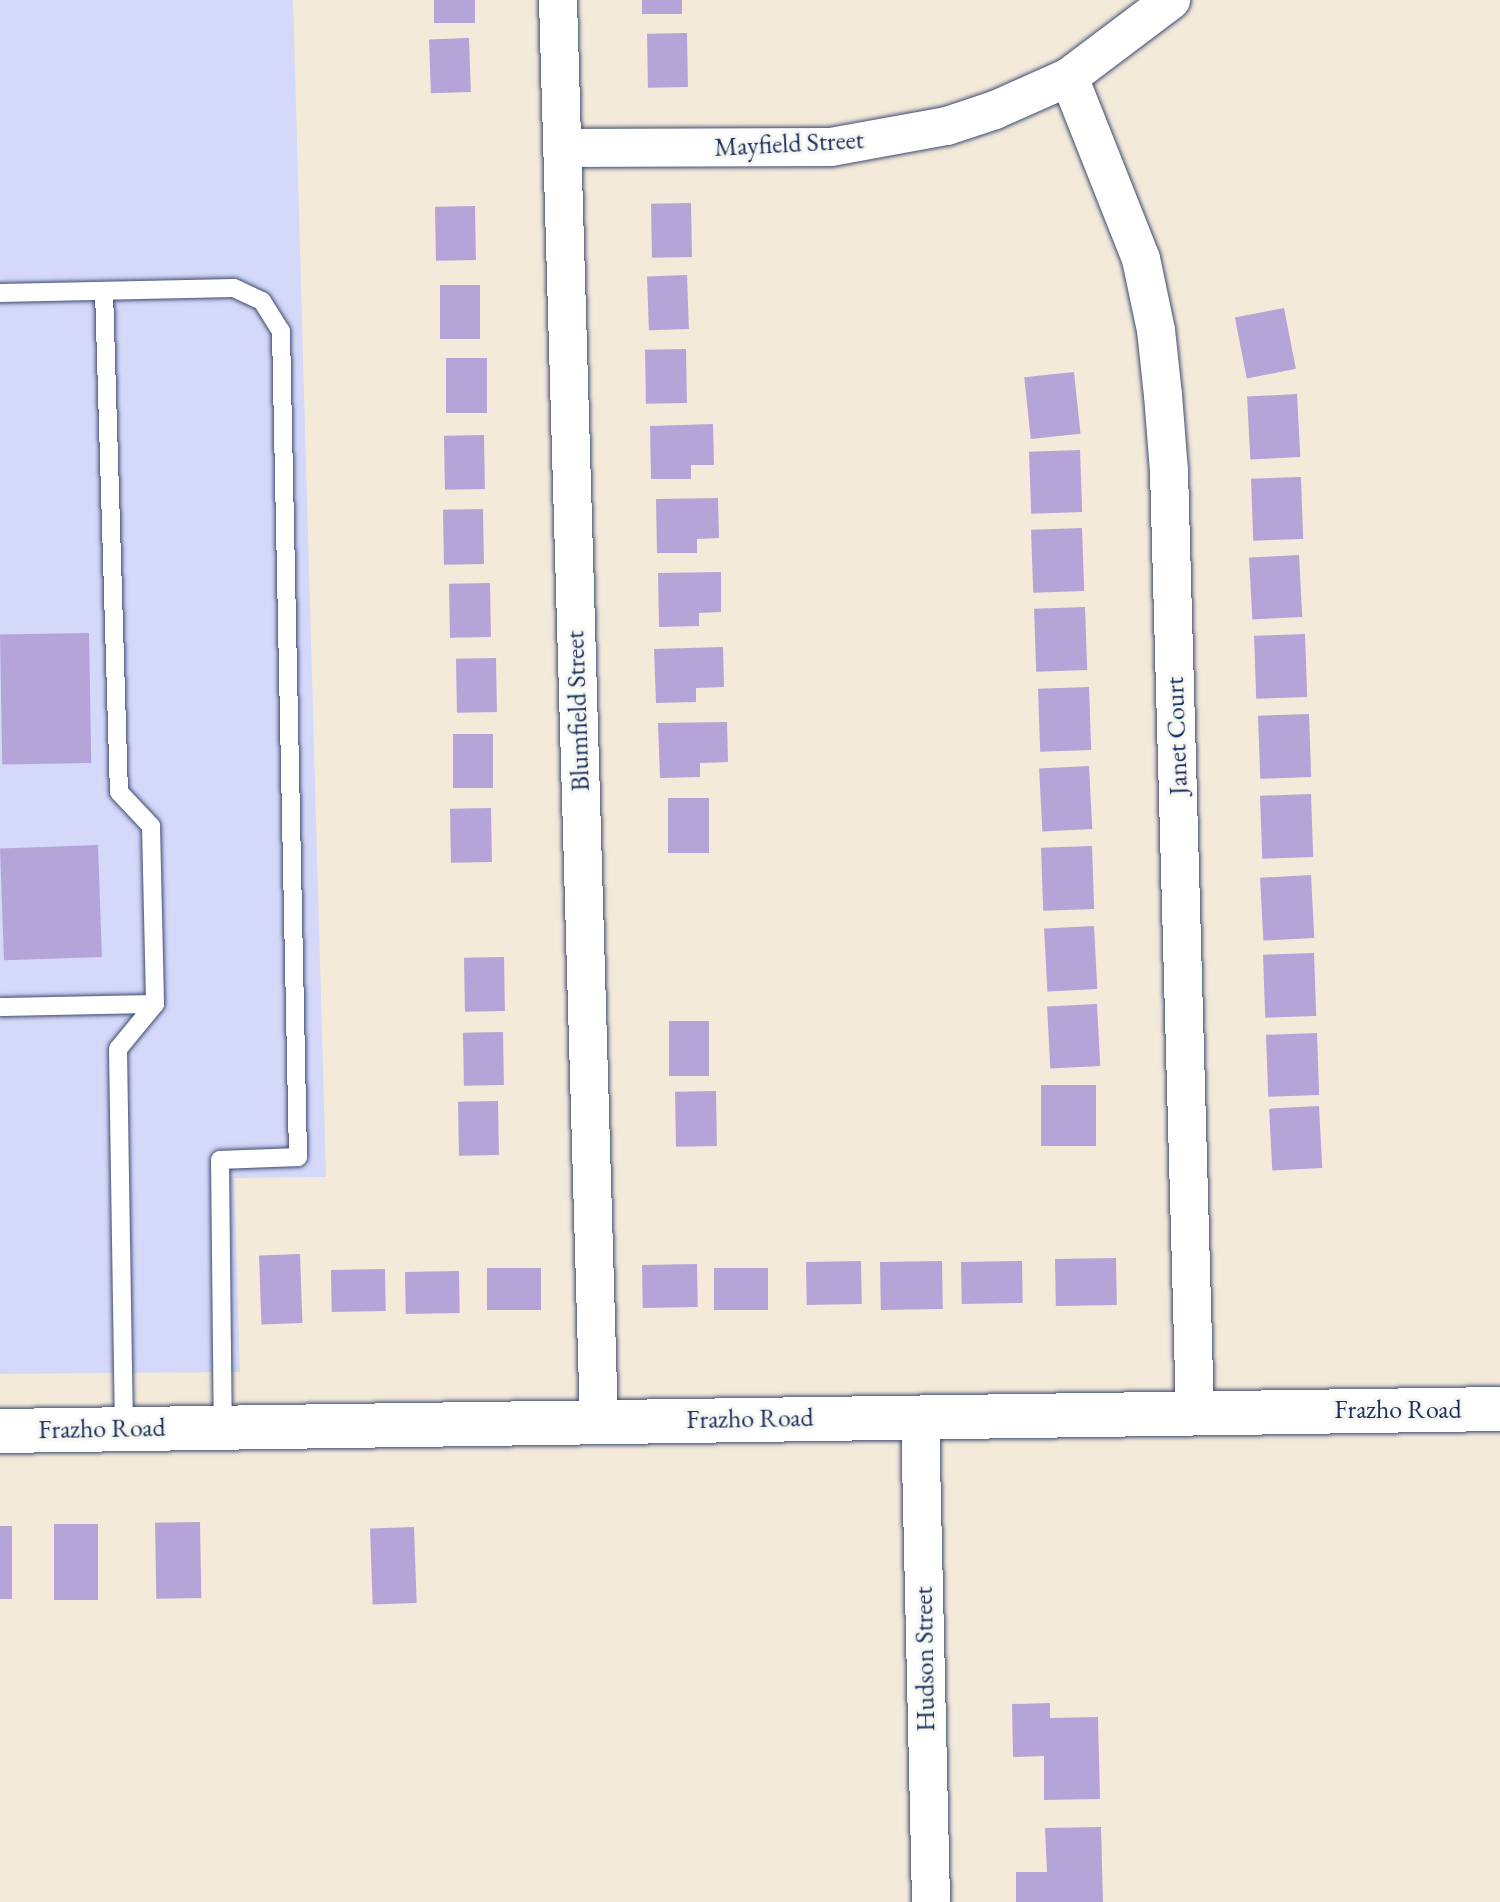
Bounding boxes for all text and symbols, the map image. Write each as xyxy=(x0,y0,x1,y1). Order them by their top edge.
street label: Mayfield Street xyxy=(713,125,865,163)
street label: Blumfield Street xyxy=(560,630,596,792)
street label: Janet Court xyxy=(1159,676,1195,796)
street label: Frazho Road xyxy=(1334,1394,1462,1426)
street label: Frazho Road xyxy=(686,1402,814,1436)
street label: Frazho Road xyxy=(38,1412,166,1446)
street label: Hudson Street xyxy=(908,1586,942,1732)

